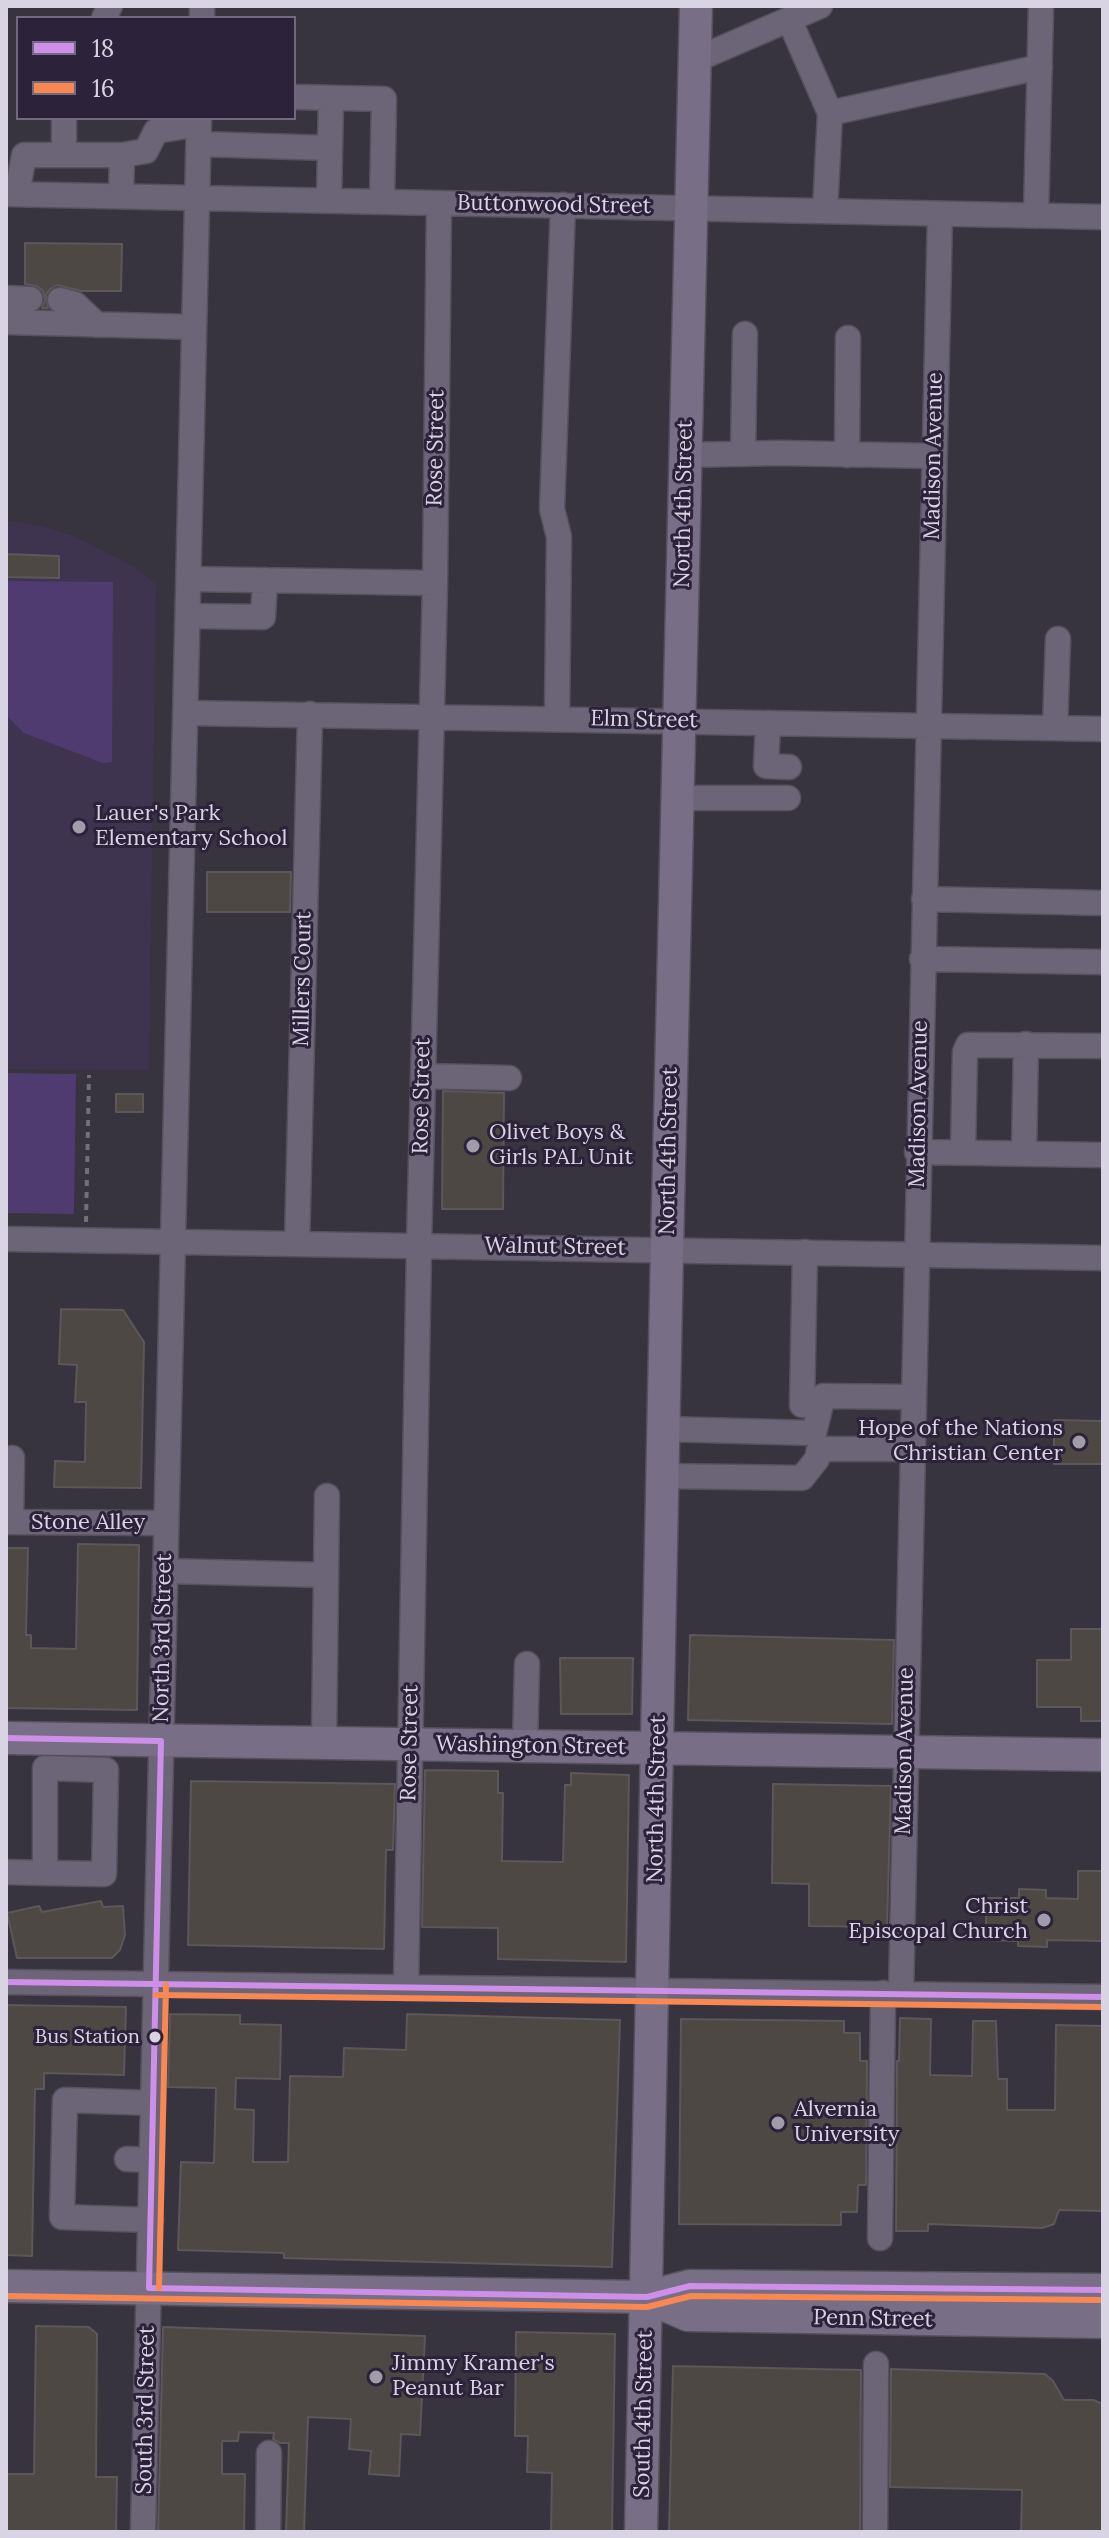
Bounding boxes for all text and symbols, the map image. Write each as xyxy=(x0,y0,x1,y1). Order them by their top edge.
legend xyxy=(16,16,296,120)
text: 18 xyxy=(92,33,114,64)
text: 16 xyxy=(92,73,115,104)
street label: Buttonwood Street xyxy=(457,190,651,220)
street label: Madison Avenue xyxy=(919,372,949,540)
street label: Rose Street xyxy=(422,389,450,507)
street label: North 4th Street xyxy=(669,420,699,588)
street label: Elm Street xyxy=(590,706,698,734)
place label: Lauer's Park Elementary School xyxy=(95,801,288,852)
marker: Lauer's Park Elementary School xyxy=(70,818,88,836)
street label: Millers Court xyxy=(289,911,317,1047)
street label: Madison Avenue xyxy=(904,1020,934,1188)
street label: Rose Street xyxy=(408,1037,436,1155)
street label: North 4th Street xyxy=(654,1067,684,1235)
place label: Olivet Boys & Girls PAL Unit xyxy=(489,1120,633,1172)
marker: Olivet Boys & Girls PAL Unit xyxy=(464,1137,482,1155)
street label: Walnut Street xyxy=(484,1233,626,1261)
place label: Hope of the Nations Christian Center xyxy=(858,1416,1063,1468)
marker: Hope of the Nations Christian Center xyxy=(1070,1433,1088,1451)
street label: Stone Alley xyxy=(31,1510,145,1536)
street label: North 3rd Street xyxy=(148,1553,178,1723)
street label: Madison Avenue xyxy=(890,1667,920,1835)
street label: Rose Street xyxy=(396,1684,424,1802)
street label: North 4th Street xyxy=(642,1715,672,1883)
street label: Washington Street xyxy=(436,1731,626,1761)
place label: Christ Episcopal Church xyxy=(848,1894,1028,1946)
marker: Christ Episcopal Church xyxy=(1035,1911,1053,1929)
place label: Bus Station xyxy=(35,2025,140,2049)
marker: Bus Station xyxy=(147,2029,163,2045)
place label: Alvernia University xyxy=(794,2097,899,2148)
marker: Alvernia University xyxy=(769,2114,787,2132)
street label: Penn Street xyxy=(813,2305,933,2333)
street label: South 3rd Street xyxy=(131,2325,161,2495)
street label: South 4th Street xyxy=(629,2330,659,2498)
place label: Jimmy Kramer's Peanut Bar xyxy=(392,2351,555,2402)
marker: Jimmy Kramer's Peanut Bar xyxy=(367,2368,385,2386)

